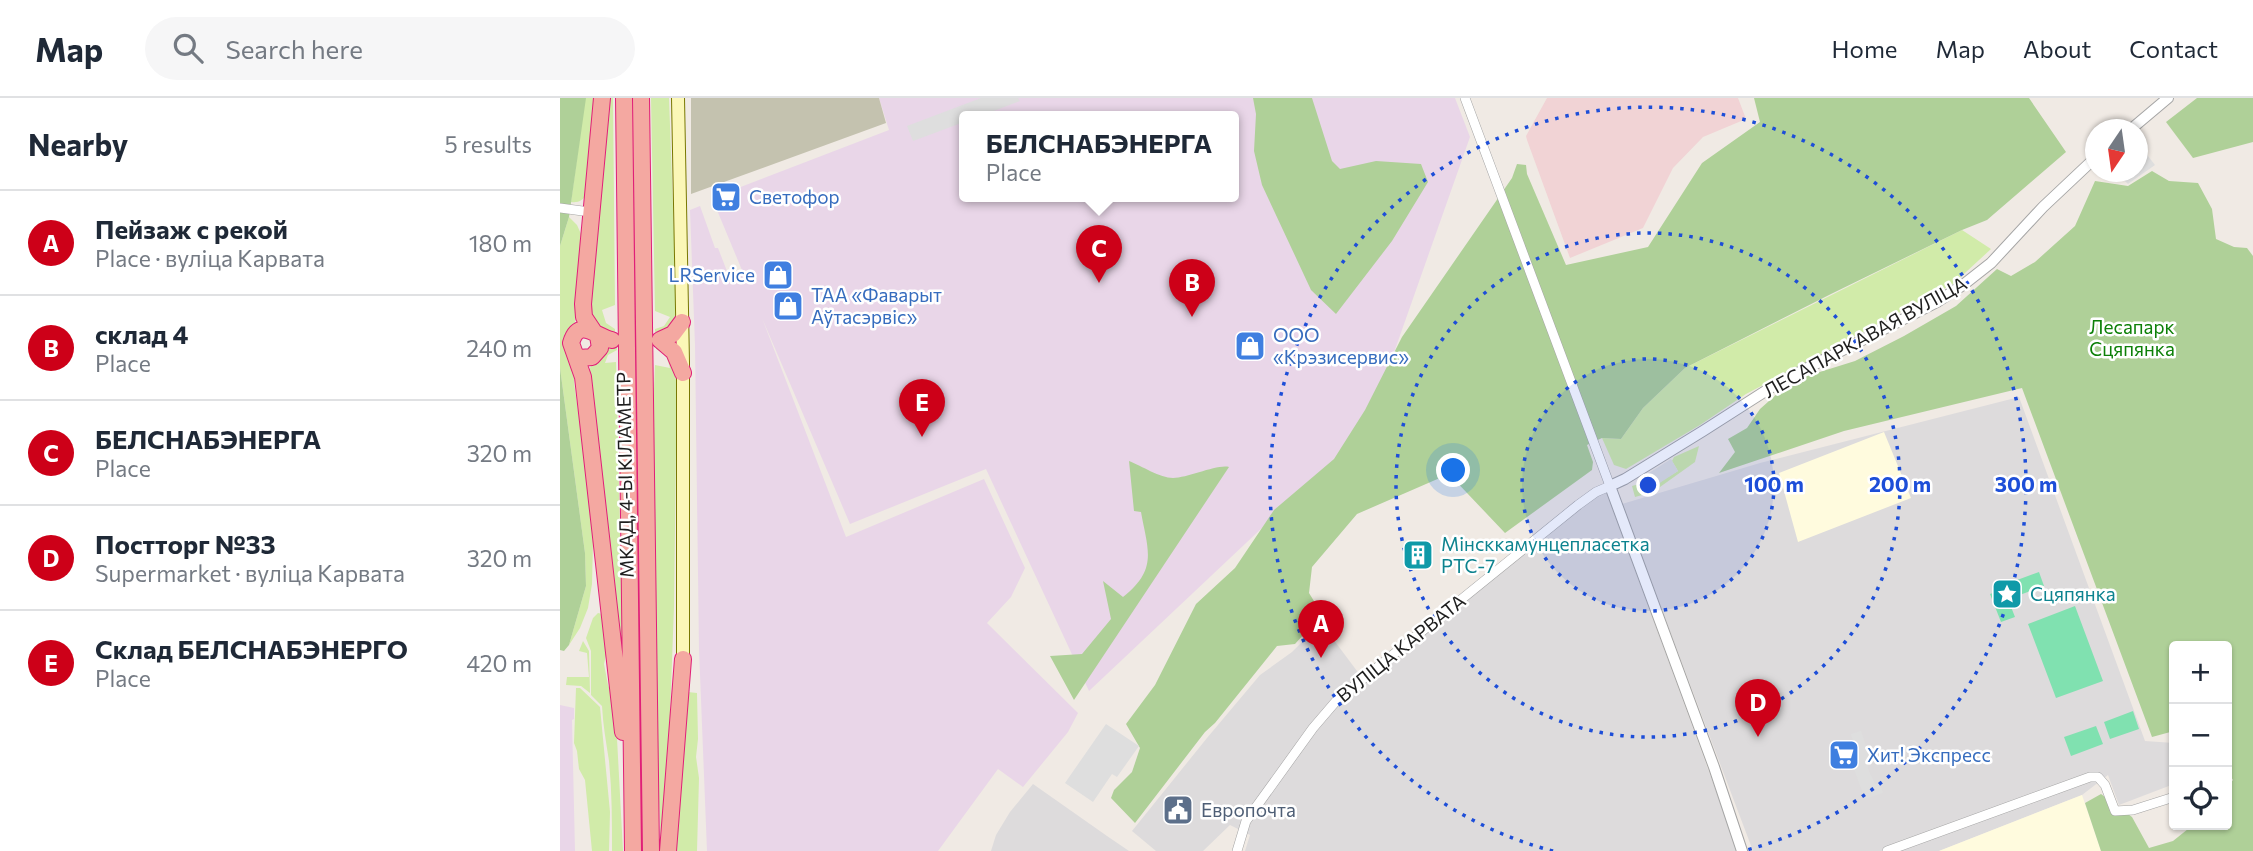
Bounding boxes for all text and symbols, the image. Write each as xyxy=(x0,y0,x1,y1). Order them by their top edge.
search box xyxy=(145,17,635,80)
text: Map xyxy=(35,28,103,69)
icon: search xyxy=(169,29,207,67)
text: Search here xyxy=(225,33,363,64)
text: Home xyxy=(1832,34,1898,63)
text: Map xyxy=(1936,34,1985,63)
text: About xyxy=(2023,34,2091,63)
text: Contact xyxy=(2129,34,2218,63)
popup xyxy=(959,111,1239,202)
north arrow xyxy=(2085,119,2148,182)
text: Nearby xyxy=(28,125,128,162)
text: БЕЛСНАБЭНЕРГА xyxy=(986,127,1212,158)
text: 5 results xyxy=(444,130,532,158)
text: Place xyxy=(986,158,1042,186)
supermarket icon: Светофор xyxy=(709,180,743,214)
place label: Светофор xyxy=(749,185,840,208)
text: Пейзаж с рекой xyxy=(95,213,288,244)
pin: C xyxy=(1076,225,1122,283)
text: A xyxy=(43,229,59,257)
text: 180 m xyxy=(469,229,532,257)
text: Place · вуліца Карвата xyxy=(95,244,325,272)
shop icon: LRService xyxy=(761,258,795,292)
pin: B xyxy=(1169,259,1215,317)
place label: LRService xyxy=(669,263,755,286)
street label: ЛЕСАПАРКАВАЯ ВУЛІЦА xyxy=(1759,271,1970,402)
place label: ТАА «Фаварыт Аўтасэрвіс» xyxy=(811,283,942,328)
shop icon: ТАА «Фаварыт Аўтасэрвіс» xyxy=(771,289,805,323)
park label: Лесапарк Сцяпянка xyxy=(2089,315,2175,360)
text: склад 4 xyxy=(95,318,188,349)
place label: ООО «Крэзисервис» xyxy=(1273,323,1409,368)
shop icon: ООО «Крэзисервис» xyxy=(1233,329,1267,363)
text: B xyxy=(43,334,59,362)
text: 240 m xyxy=(466,334,532,362)
text: Place xyxy=(95,349,151,377)
street label: МКАД, 4-Ы КІЛАМЕТР xyxy=(611,372,638,578)
pin: E xyxy=(899,379,945,437)
text: БЕЛСНАБЭНЕРГА xyxy=(95,423,321,454)
text: C xyxy=(43,439,59,467)
text: 320 m xyxy=(467,439,532,467)
your location xyxy=(1436,453,1470,487)
text: Place xyxy=(95,454,151,482)
text: 100 m xyxy=(1744,471,1804,496)
text: 200 m xyxy=(1869,471,1931,496)
text: 300 m xyxy=(1995,471,2057,496)
centre of rings xyxy=(1636,473,1660,497)
text: Постторг №33 xyxy=(95,528,276,559)
place label: Мінсккамунцепласетка РТС-7 xyxy=(1441,532,1650,577)
building icon: Мінсккамунцепласетка РТС-7 xyxy=(1401,538,1435,572)
text: D xyxy=(43,544,59,572)
text: 320 m xyxy=(467,544,532,572)
text: Supermarket · вуліца Карвата xyxy=(95,559,405,587)
place icon: Сцяпянка xyxy=(1990,577,2024,611)
place label: Сцяпянка xyxy=(2030,582,2116,605)
street label: ВУЛІЦА КАРВАТА xyxy=(1332,589,1470,707)
pin: A xyxy=(1298,600,1344,658)
text: Склад БЕЛСНАБЭНЕРГО xyxy=(95,633,408,664)
map controls xyxy=(2169,641,2232,830)
button: + xyxy=(2169,641,2232,704)
text: E xyxy=(44,649,58,677)
text: 420 m xyxy=(466,649,532,677)
text: Place xyxy=(95,664,151,692)
pin: D xyxy=(1735,679,1781,737)
button: − xyxy=(2169,704,2232,767)
supermarket icon: Хит! Экспресс xyxy=(1827,738,1861,772)
place label: Хит! Экспресс xyxy=(1867,743,1991,766)
button: locate xyxy=(2169,767,2232,830)
public building icon: Европочта xyxy=(1161,793,1195,827)
place label: Европочта xyxy=(1201,798,1296,821)

